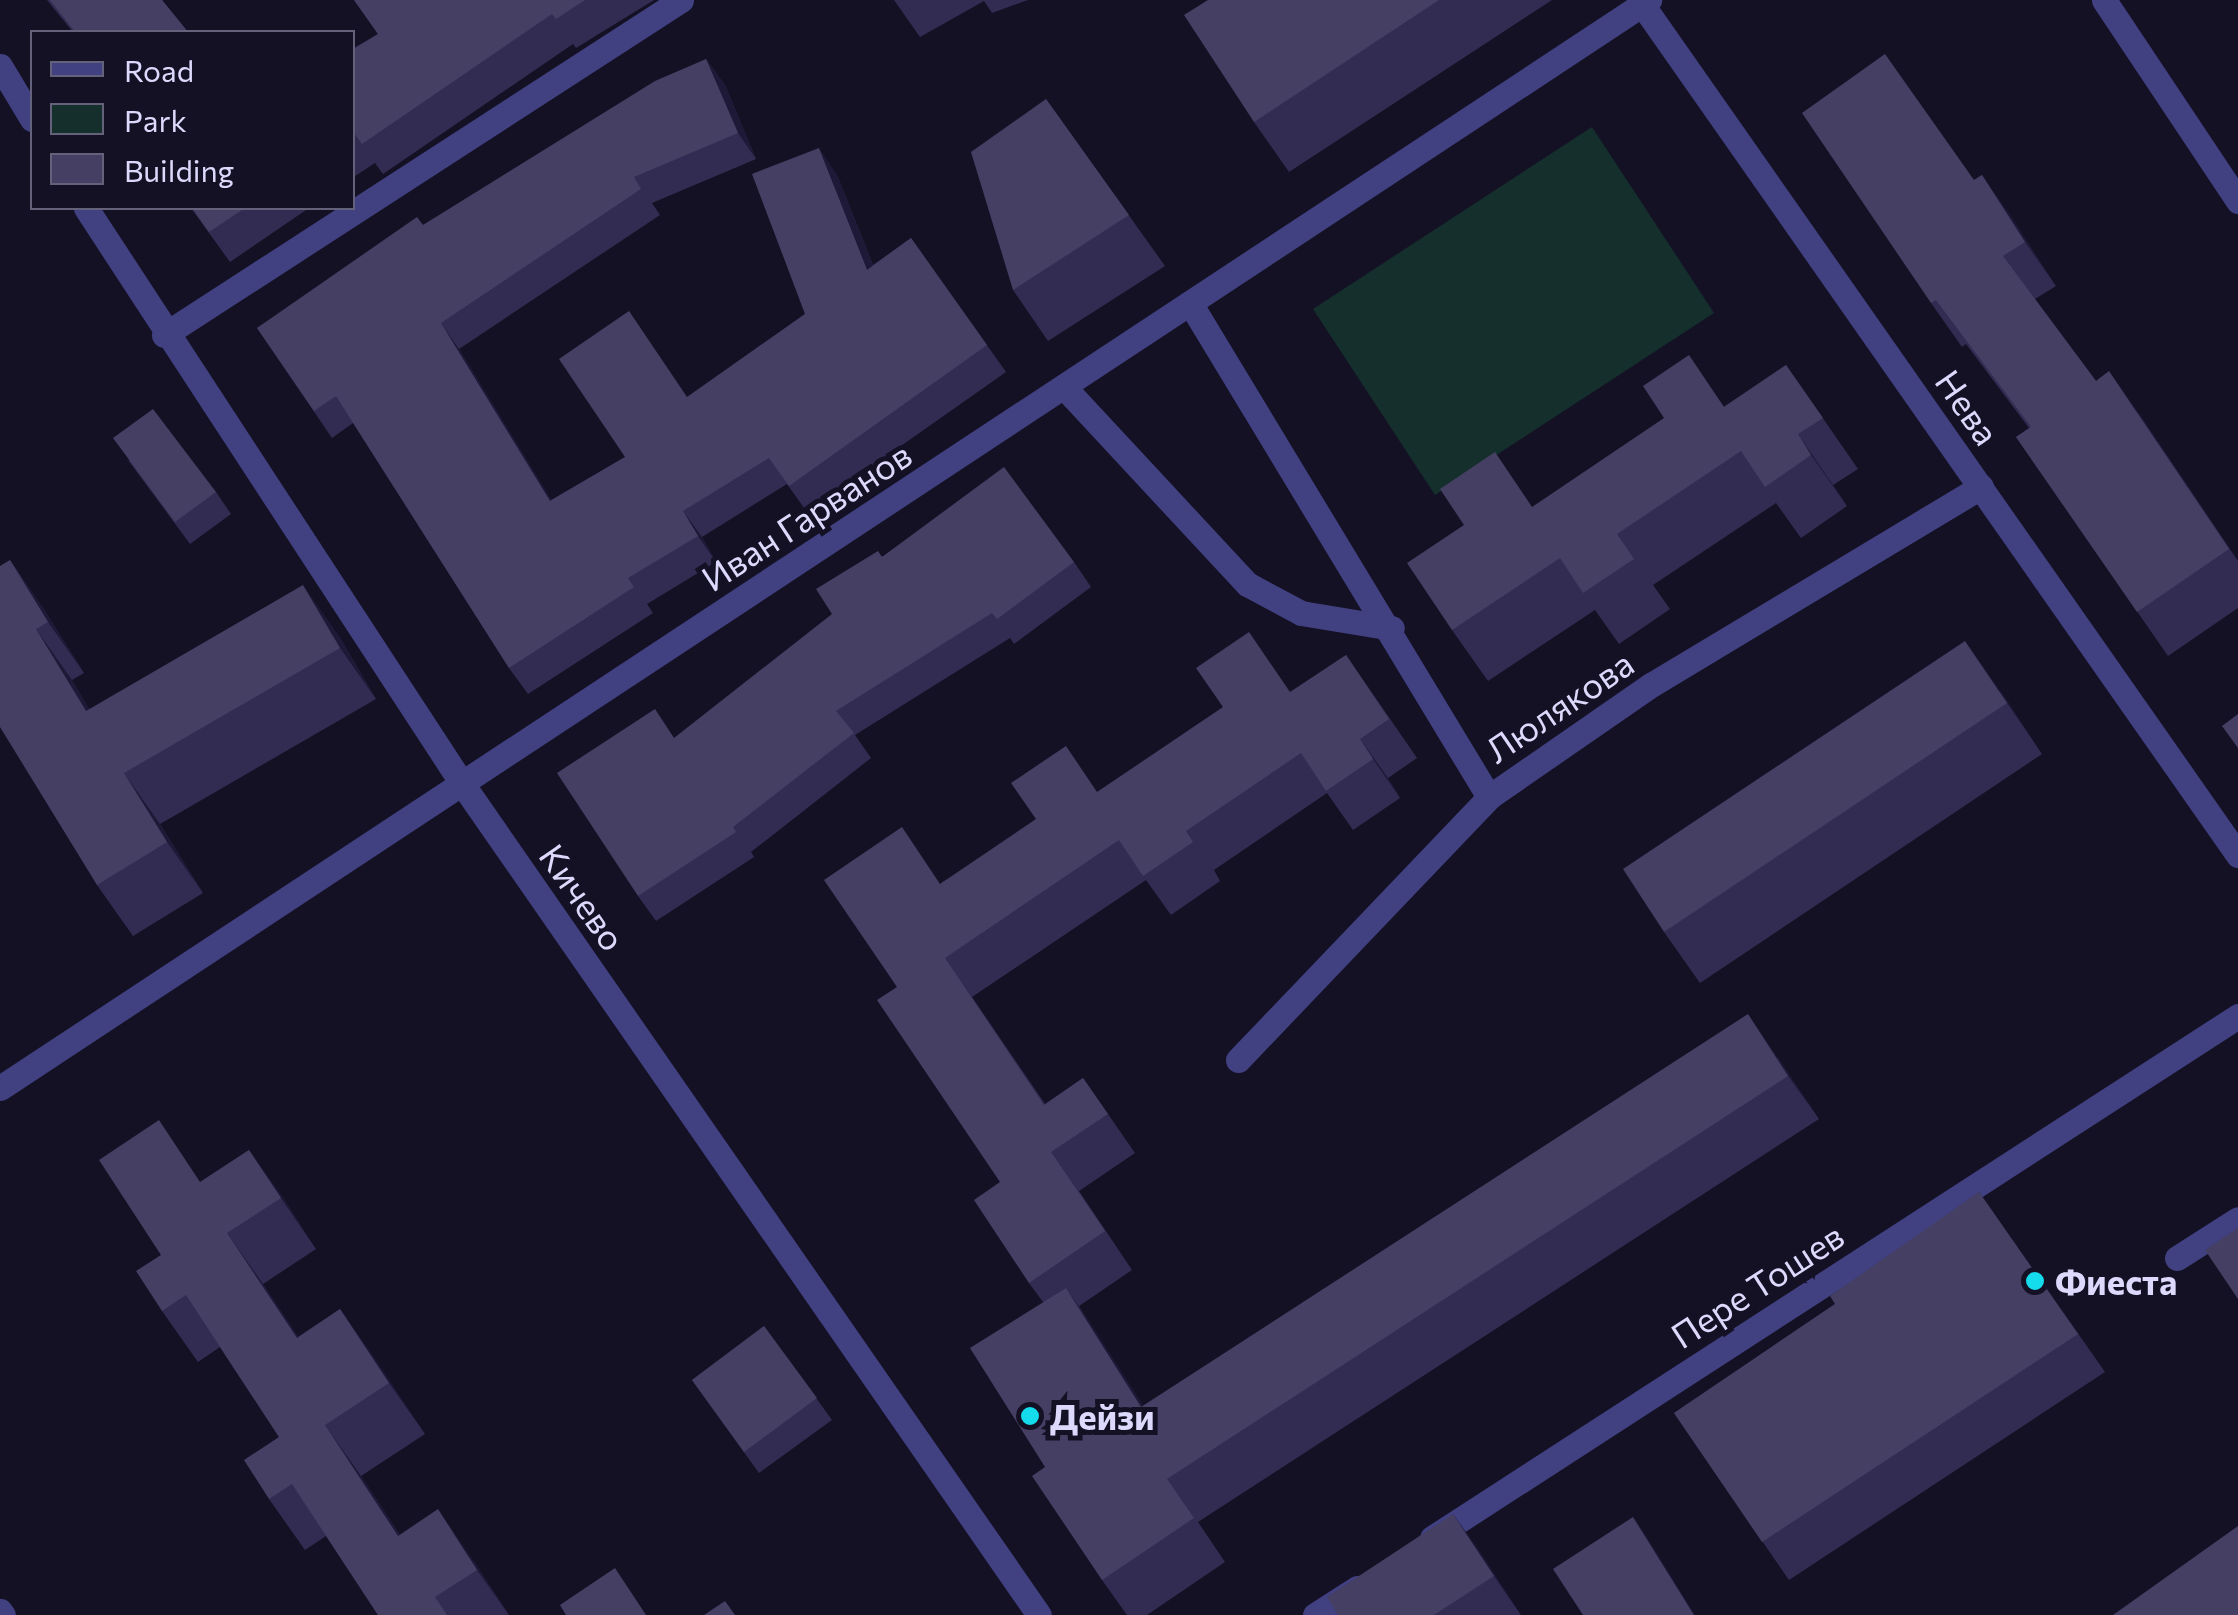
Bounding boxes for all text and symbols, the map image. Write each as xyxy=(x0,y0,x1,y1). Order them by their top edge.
legend xyxy=(30,30,355,210)
text: Road xyxy=(124,51,194,88)
text: Park xyxy=(124,101,187,138)
text: Building xyxy=(124,151,234,188)
street label: Нева xyxy=(1927,362,2009,452)
street label: Иван Гарванов xyxy=(693,433,919,599)
street label: Люлякова xyxy=(1477,641,1641,771)
street label: Кичево xyxy=(531,836,635,958)
street label: Пере Тошев xyxy=(1663,1214,1851,1356)
place label: Фиеста xyxy=(2055,1260,2177,1302)
marker: Фиеста xyxy=(2024,1270,2046,1292)
place label: Дейзи xyxy=(1050,1395,1155,1437)
marker: Дейзи xyxy=(1019,1405,1041,1427)

